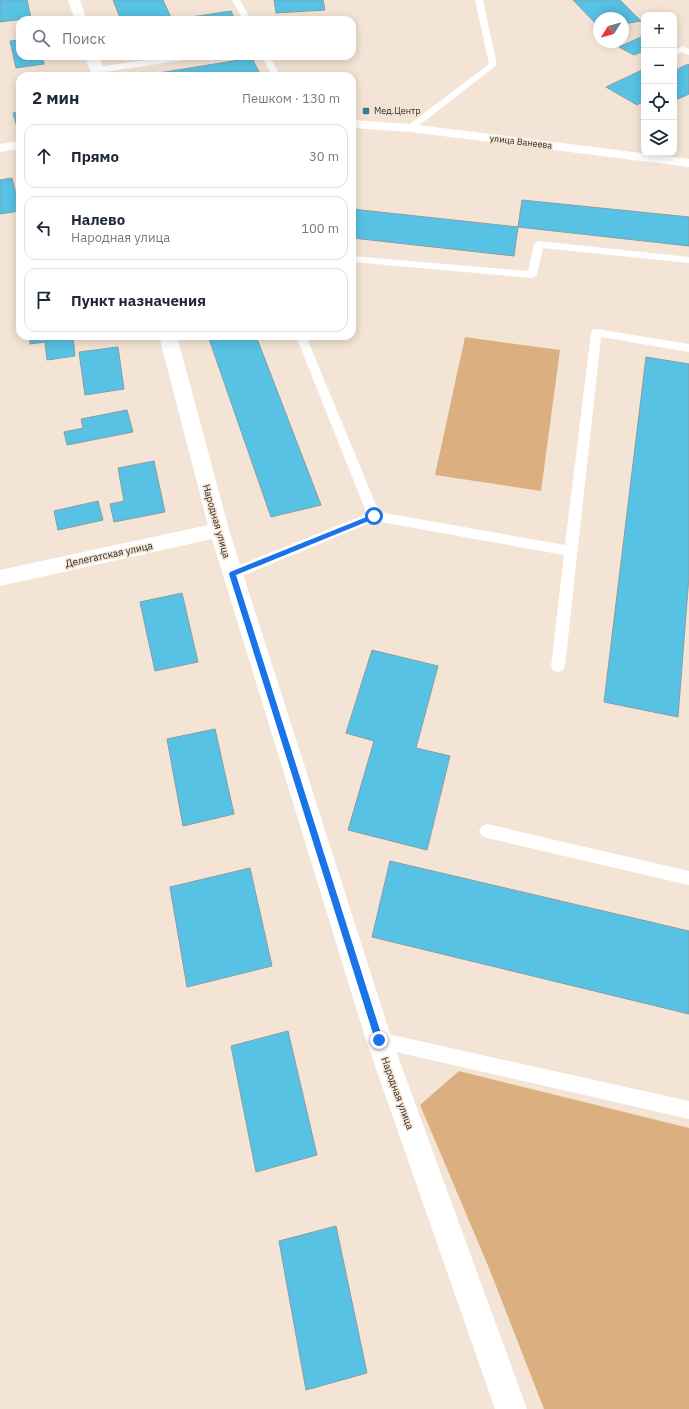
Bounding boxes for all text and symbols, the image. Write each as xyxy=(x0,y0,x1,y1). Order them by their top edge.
north arrow xyxy=(593,12,629,48)
map controls xyxy=(641,12,677,156)
button: + xyxy=(641,12,677,48)
search box xyxy=(16,16,356,60)
icon: search xyxy=(30,27,52,49)
text: Поиск xyxy=(62,29,105,48)
button: − xyxy=(641,48,677,84)
button: locate xyxy=(641,84,677,120)
text: 2 мин xyxy=(32,87,79,109)
text: Пешком · 130 m xyxy=(242,90,340,107)
place label: Мед.Центр xyxy=(374,105,420,116)
marker: Мед.Центр xyxy=(361,106,371,116)
button: layers xyxy=(641,120,677,156)
street label: улица Ванеева xyxy=(489,132,553,151)
icon: ahead xyxy=(33,145,55,167)
text: Прямо xyxy=(71,147,119,166)
text: 30 m xyxy=(309,148,339,165)
text: Налево xyxy=(71,210,125,229)
icon: left xyxy=(33,217,55,239)
text: 100 m xyxy=(301,220,339,237)
text: Народная улица xyxy=(71,229,170,246)
icon: arrive xyxy=(33,289,55,311)
text: Пункт назначения xyxy=(71,291,206,310)
street label: Народная улица xyxy=(200,483,233,560)
route start xyxy=(365,507,383,525)
street label: Делегатская улица xyxy=(64,539,155,570)
route end xyxy=(370,1031,388,1049)
street label: Народная улица xyxy=(378,1055,417,1132)

